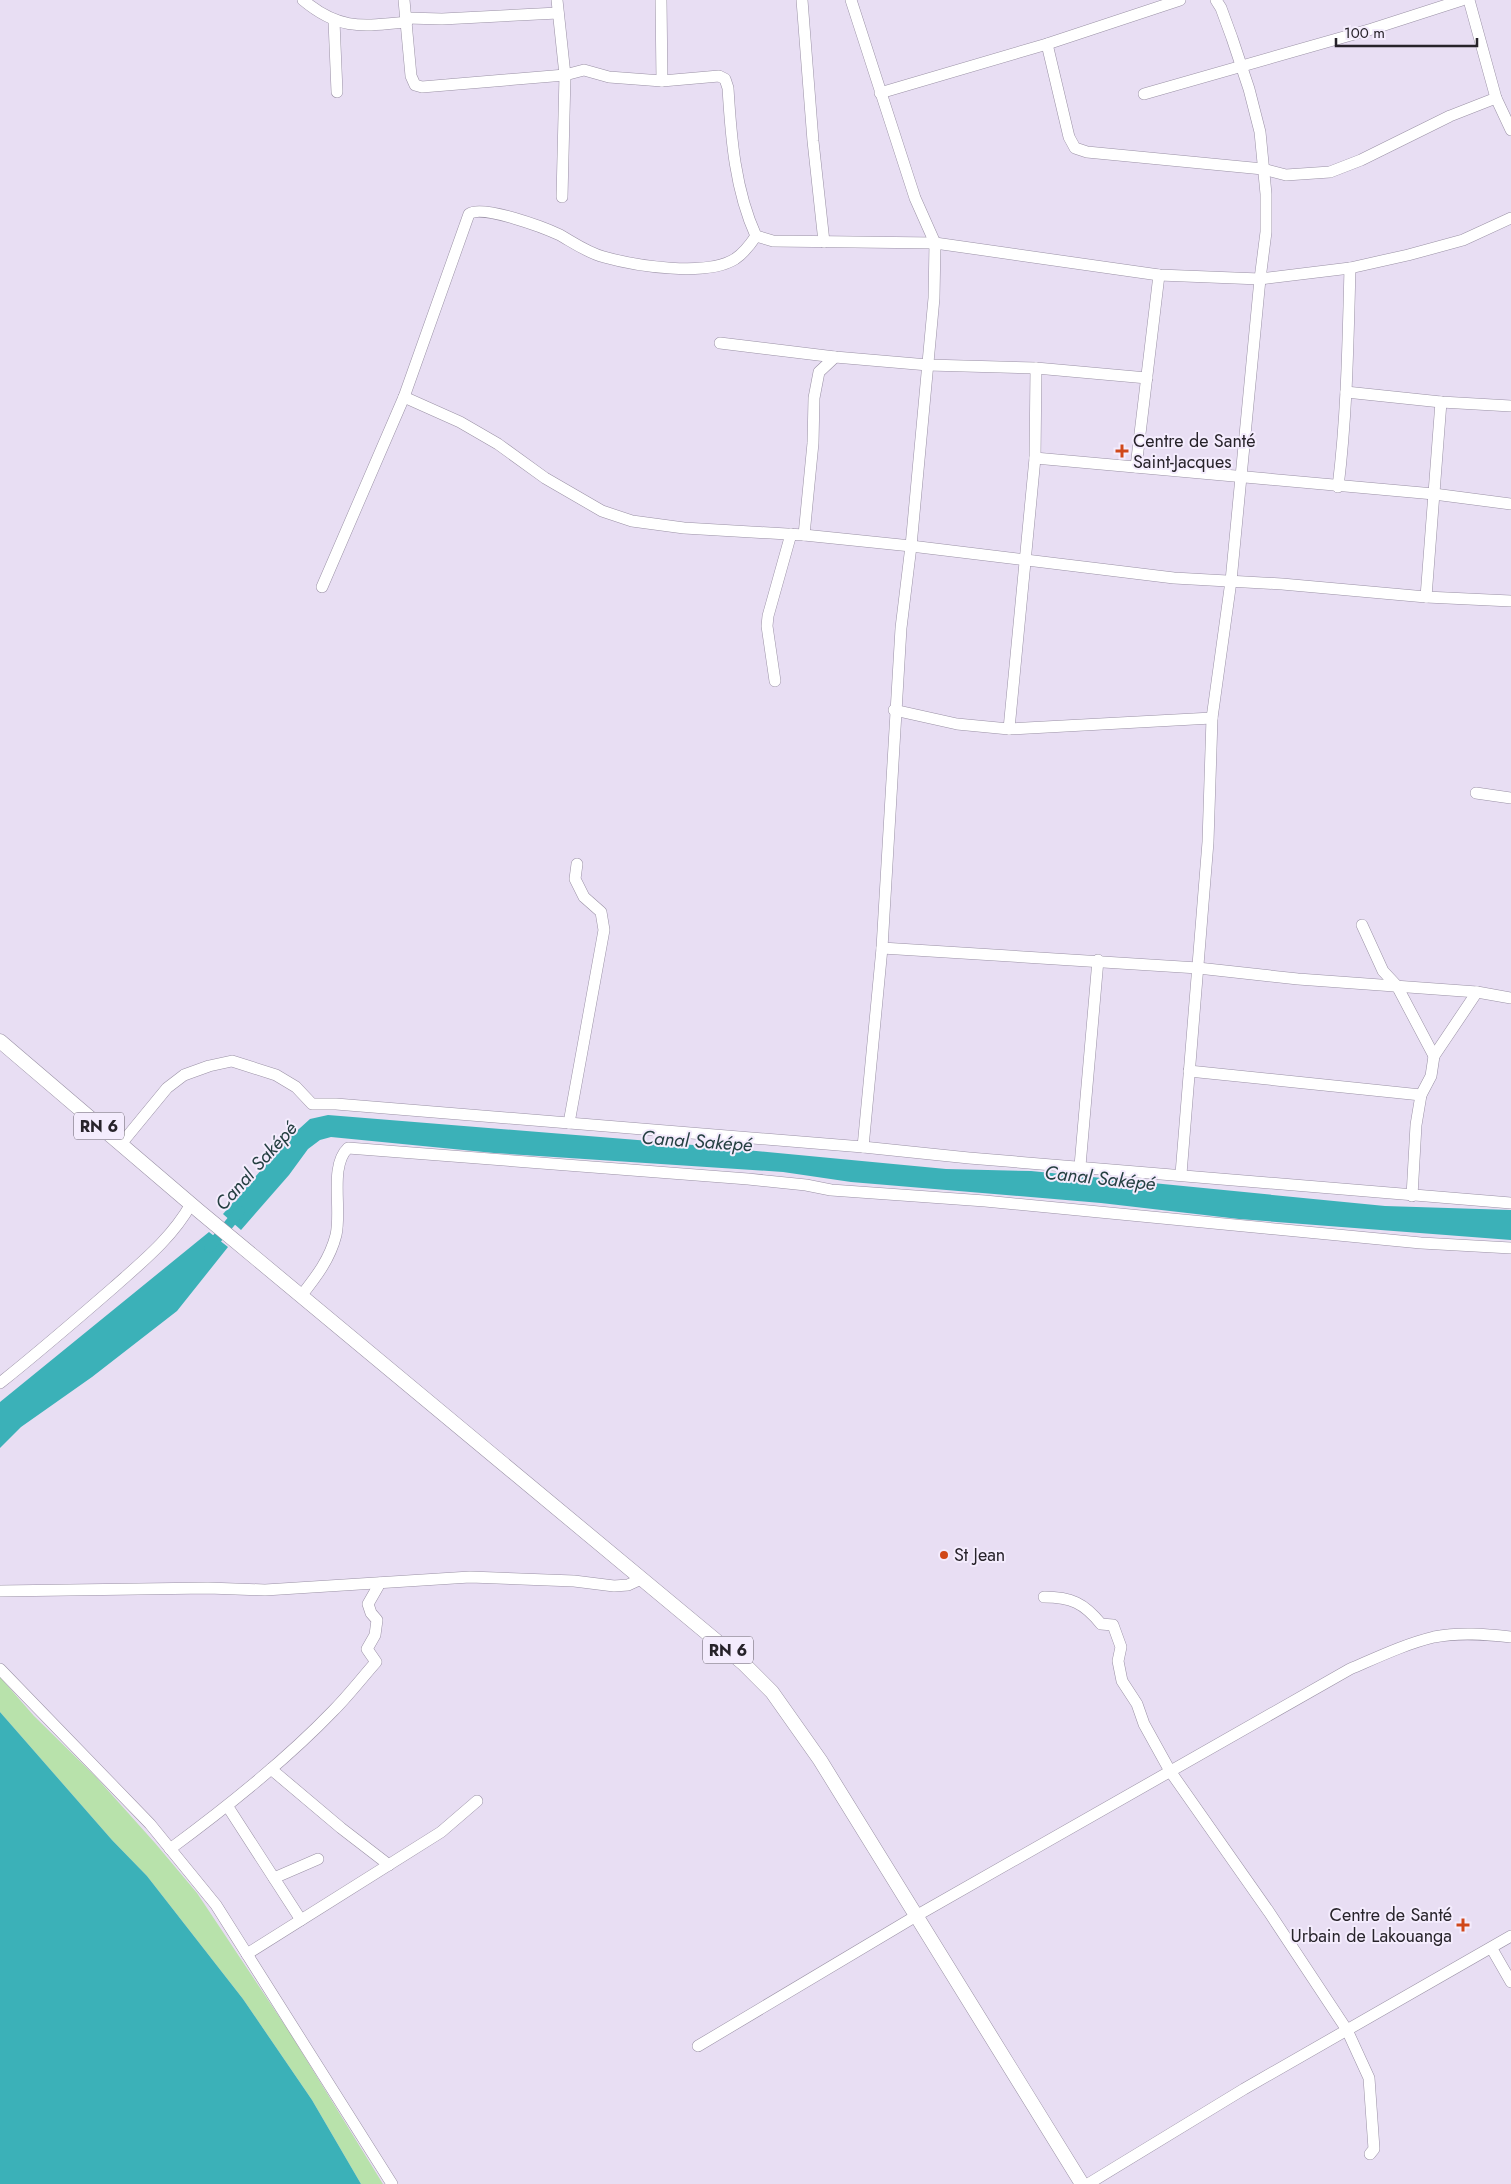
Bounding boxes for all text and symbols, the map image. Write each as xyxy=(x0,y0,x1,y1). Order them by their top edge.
scale bar xyxy=(1336,15,1477,47)
text: 100 m xyxy=(1344,22,1385,44)
place label: Centre de Santé Saint-Jacques xyxy=(1133,428,1255,475)
marker: Centre de Santé Saint-Jacques xyxy=(1115,444,1129,458)
road number: RN 6 xyxy=(74,1112,124,1140)
water label: Canal Saképé xyxy=(209,1115,304,1216)
water label: Canal Saképé xyxy=(641,1124,754,1158)
water label: Canal Saképé xyxy=(1043,1159,1157,1197)
place label: St Jean xyxy=(954,1542,1005,1568)
marker: St Jean xyxy=(938,1549,950,1561)
road number: RN 6 xyxy=(703,1636,753,1664)
place label: Centre de Santé Urbain de Lakouanga xyxy=(1290,1902,1452,1949)
marker: Centre de Santé Urbain de Lakouanga xyxy=(1456,1918,1470,1932)

